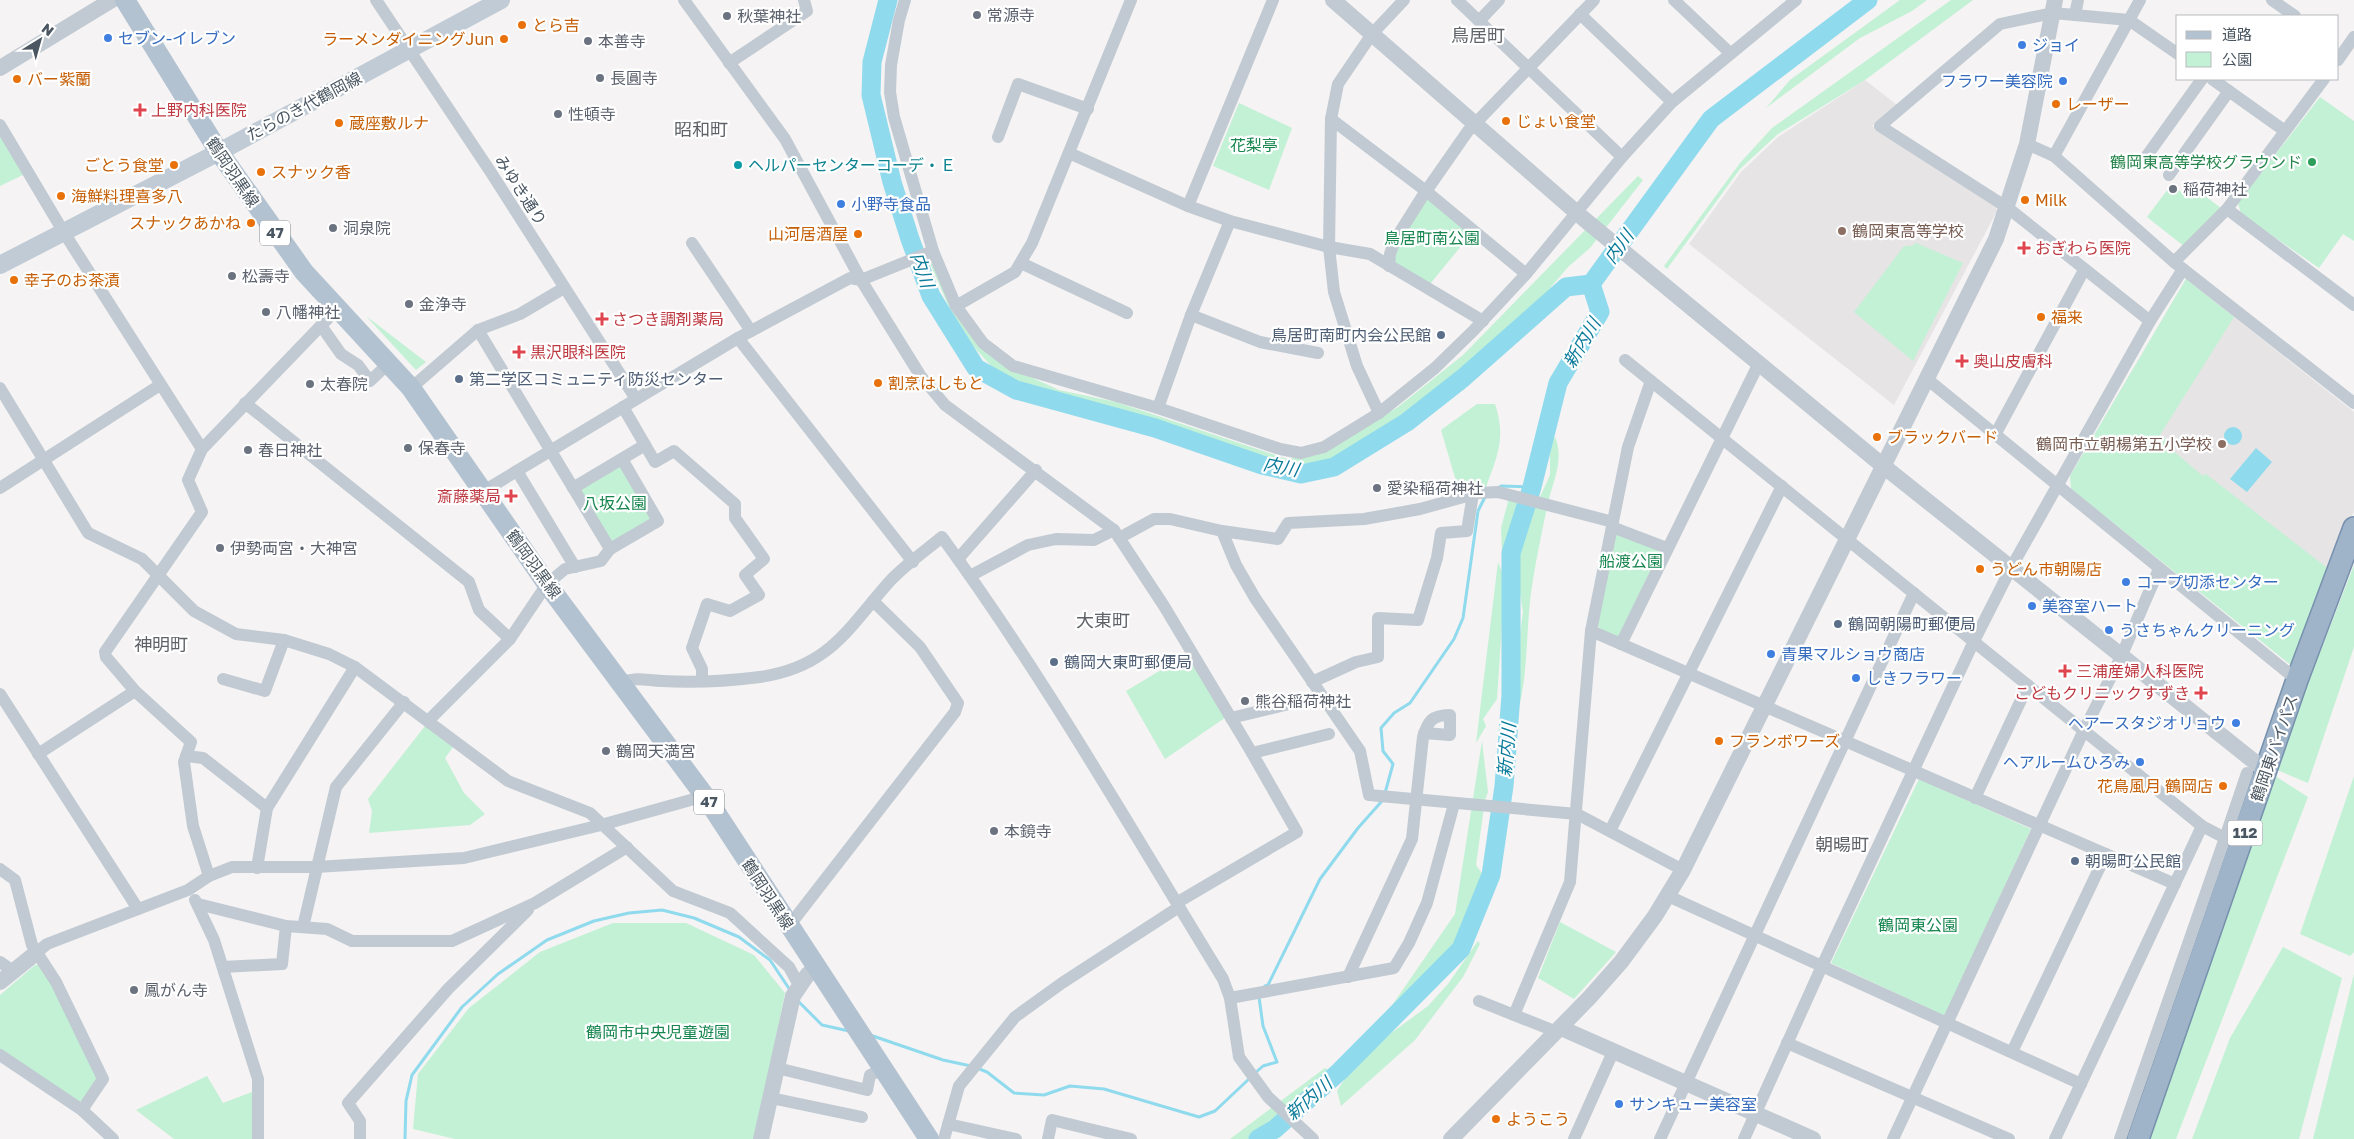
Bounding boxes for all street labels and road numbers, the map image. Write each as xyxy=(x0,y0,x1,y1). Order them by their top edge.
street label: たらのき代鶴岡線 xyxy=(243,67,365,145)
street label: 鶴岡羽黒線 xyxy=(202,133,264,211)
street label: みゆき通り xyxy=(491,151,551,229)
road number: 47 xyxy=(260,220,290,246)
street label: 鶴岡羽黒線 xyxy=(502,526,566,602)
street label: 鶴岡東バイパス xyxy=(2246,692,2302,804)
road number: 47 xyxy=(694,790,724,814)
road number: 112 xyxy=(2228,820,2262,846)
street label: 鶴岡羽黒線 xyxy=(738,855,798,933)

